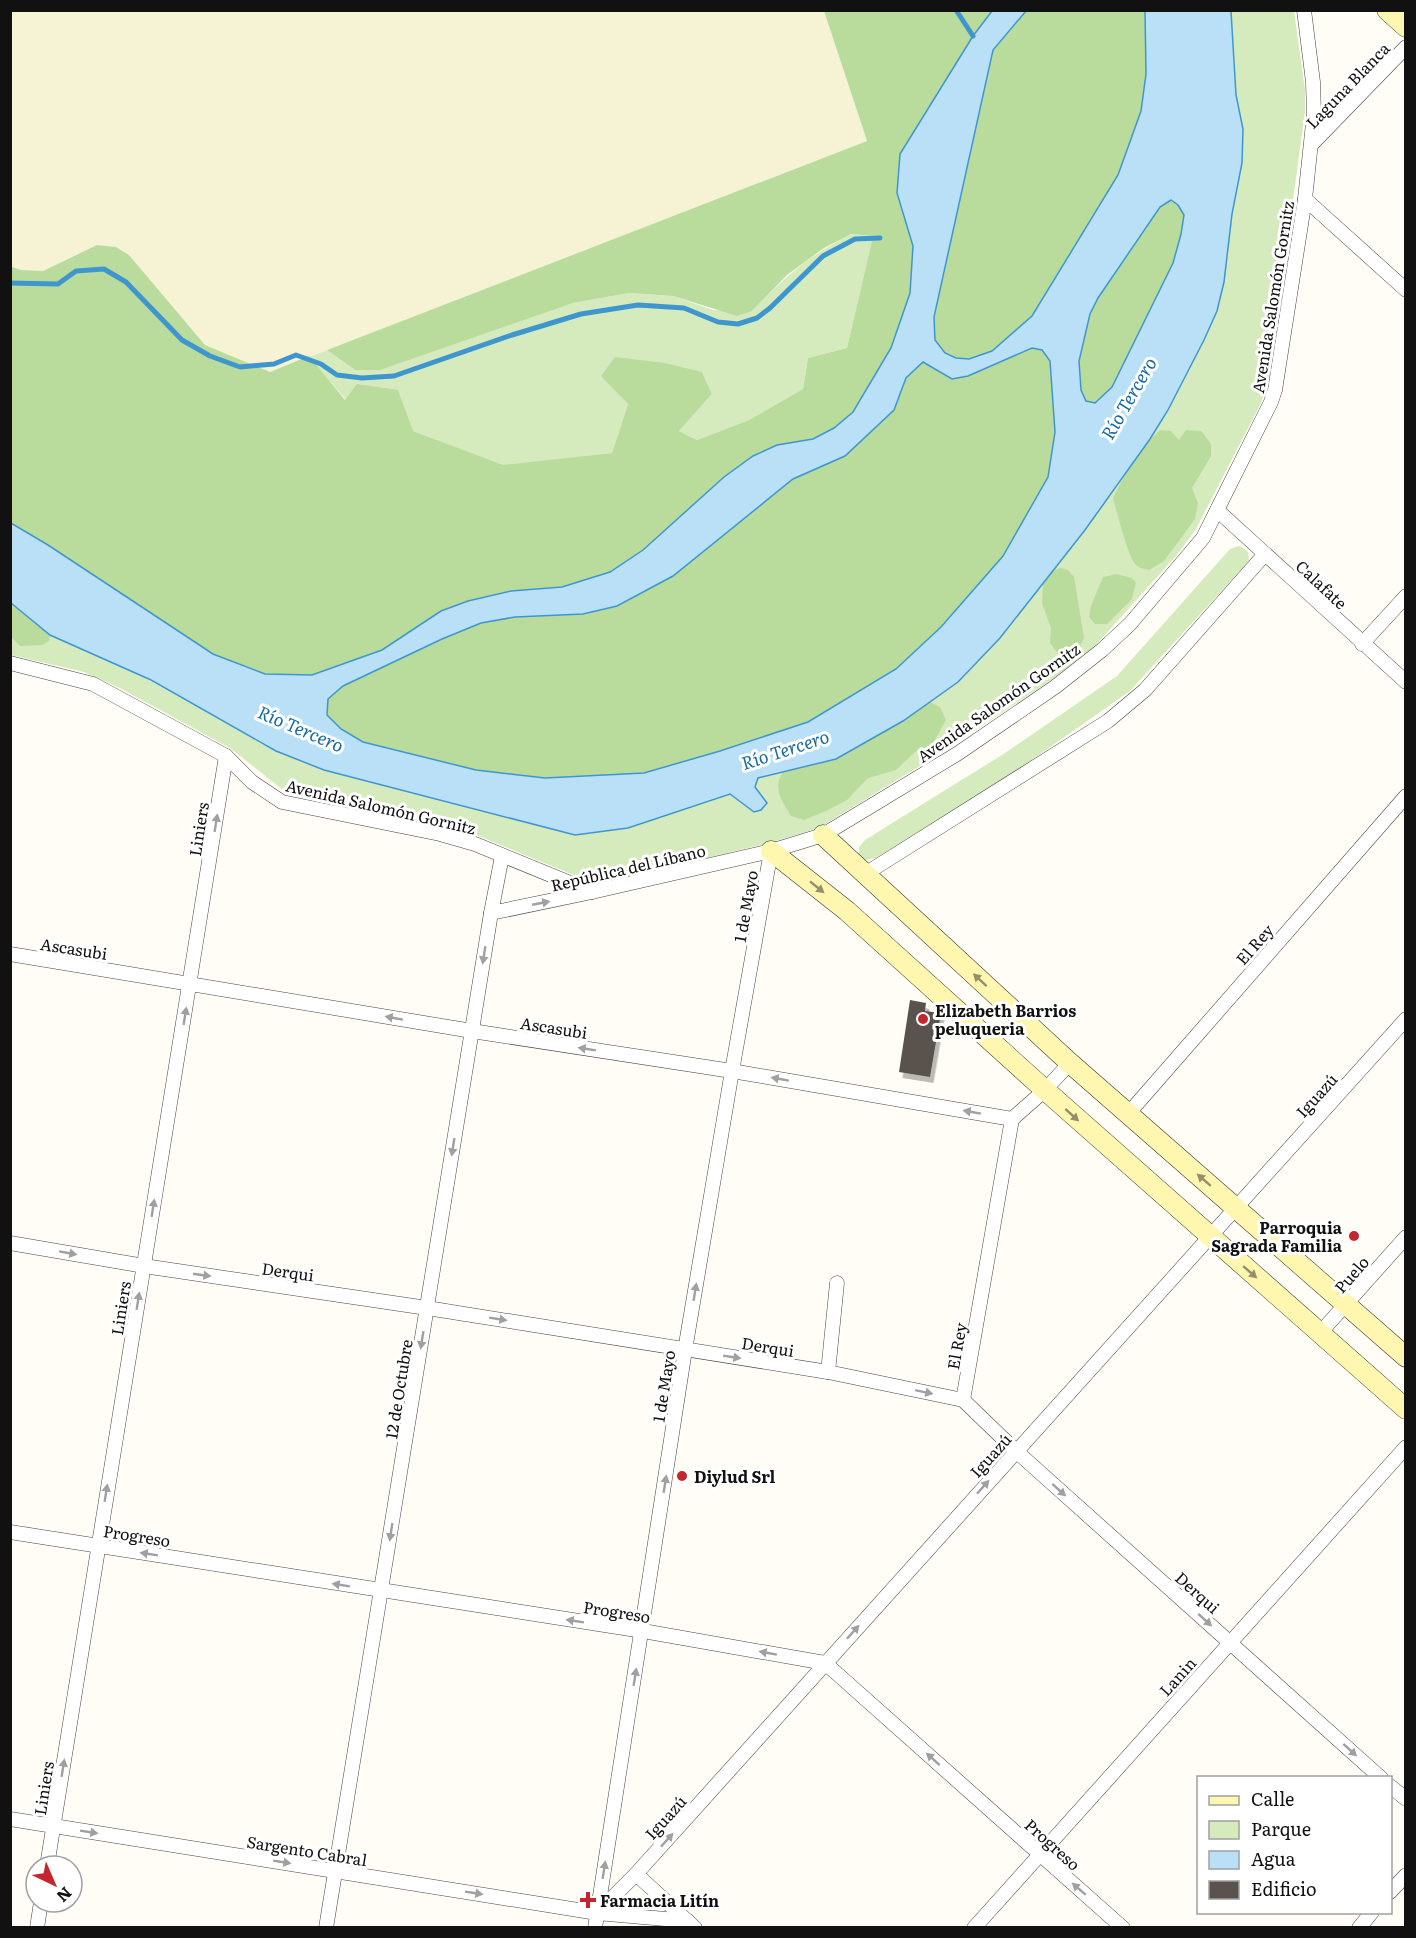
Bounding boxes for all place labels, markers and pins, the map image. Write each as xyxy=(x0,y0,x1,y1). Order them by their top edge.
place label: Elizabeth Barrios peluqueria xyxy=(935,998,1076,1040)
marker: Elizabeth Barrios peluqueria xyxy=(916,1012,930,1026)
place label: Parroquia Sagrada Familia xyxy=(1211,1215,1343,1257)
marker: Parroquia Sagrada Familia xyxy=(1347,1229,1361,1243)
place label: Diylud Srl xyxy=(694,1464,776,1488)
marker: Diylud Srl xyxy=(675,1469,689,1483)
place label: Farmacia Litín xyxy=(600,1888,719,1912)
marker: Farmacia Litín xyxy=(581,1893,595,1907)

